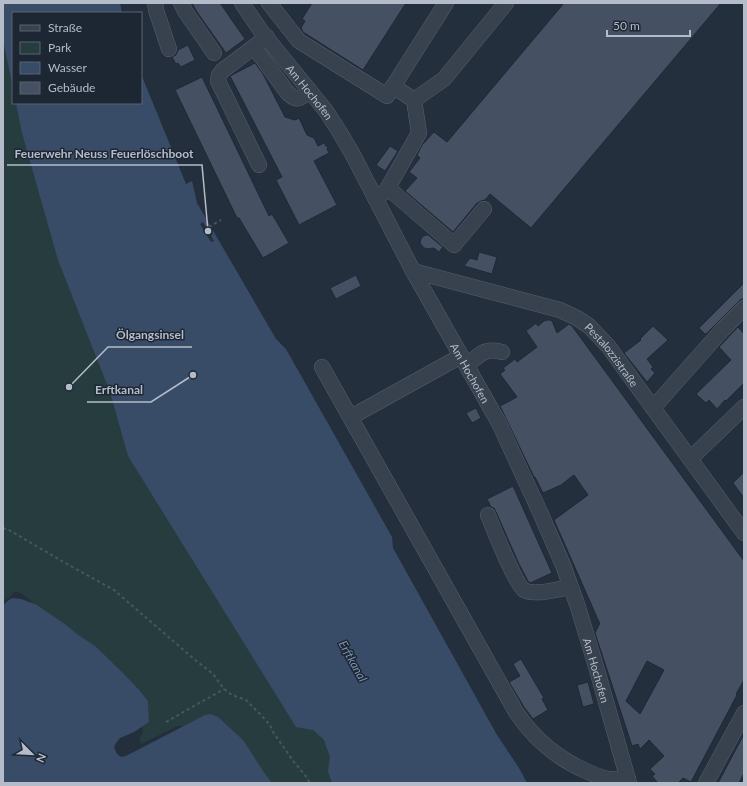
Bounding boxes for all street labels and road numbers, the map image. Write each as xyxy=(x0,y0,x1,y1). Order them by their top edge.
street label: Am Hochofen xyxy=(284,62,336,122)
street label: Pestalozzistraße xyxy=(583,320,642,389)
street label: Am Hochofen xyxy=(448,340,493,405)
street label: Am Hochofen xyxy=(581,636,612,704)

